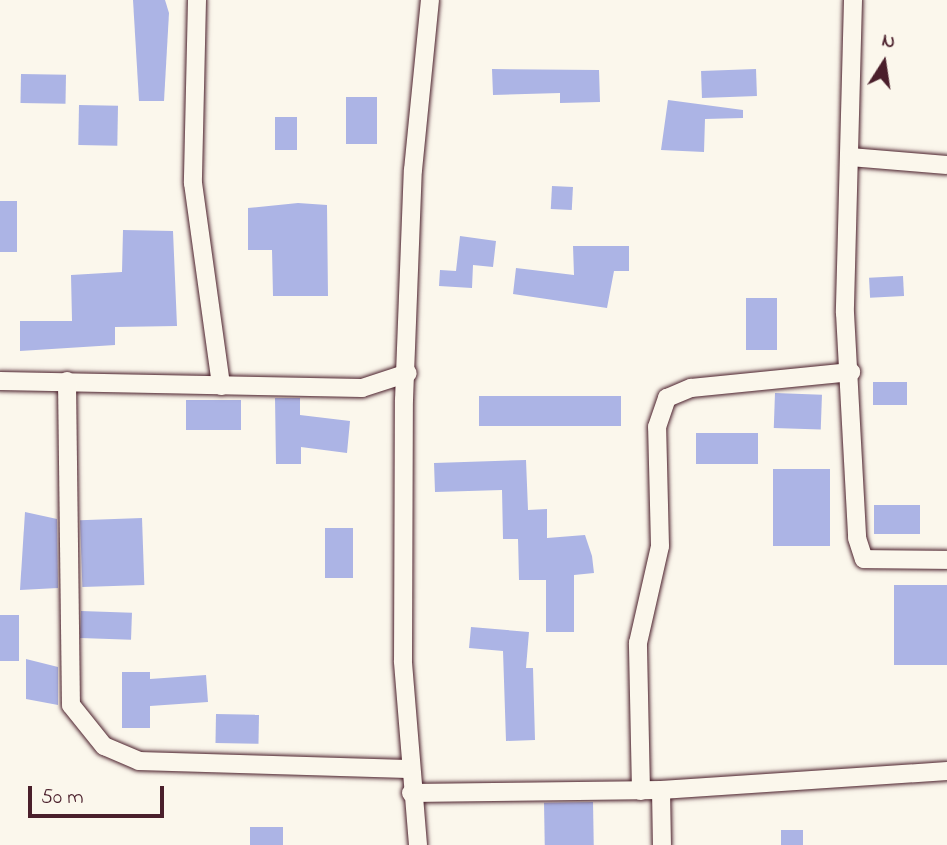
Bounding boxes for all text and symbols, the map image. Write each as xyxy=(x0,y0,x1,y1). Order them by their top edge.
text: N xyxy=(879,27,898,57)
north arrow xyxy=(849,28,919,98)
scale bar xyxy=(32,772,168,816)
text: 50 m xyxy=(41,783,84,813)

